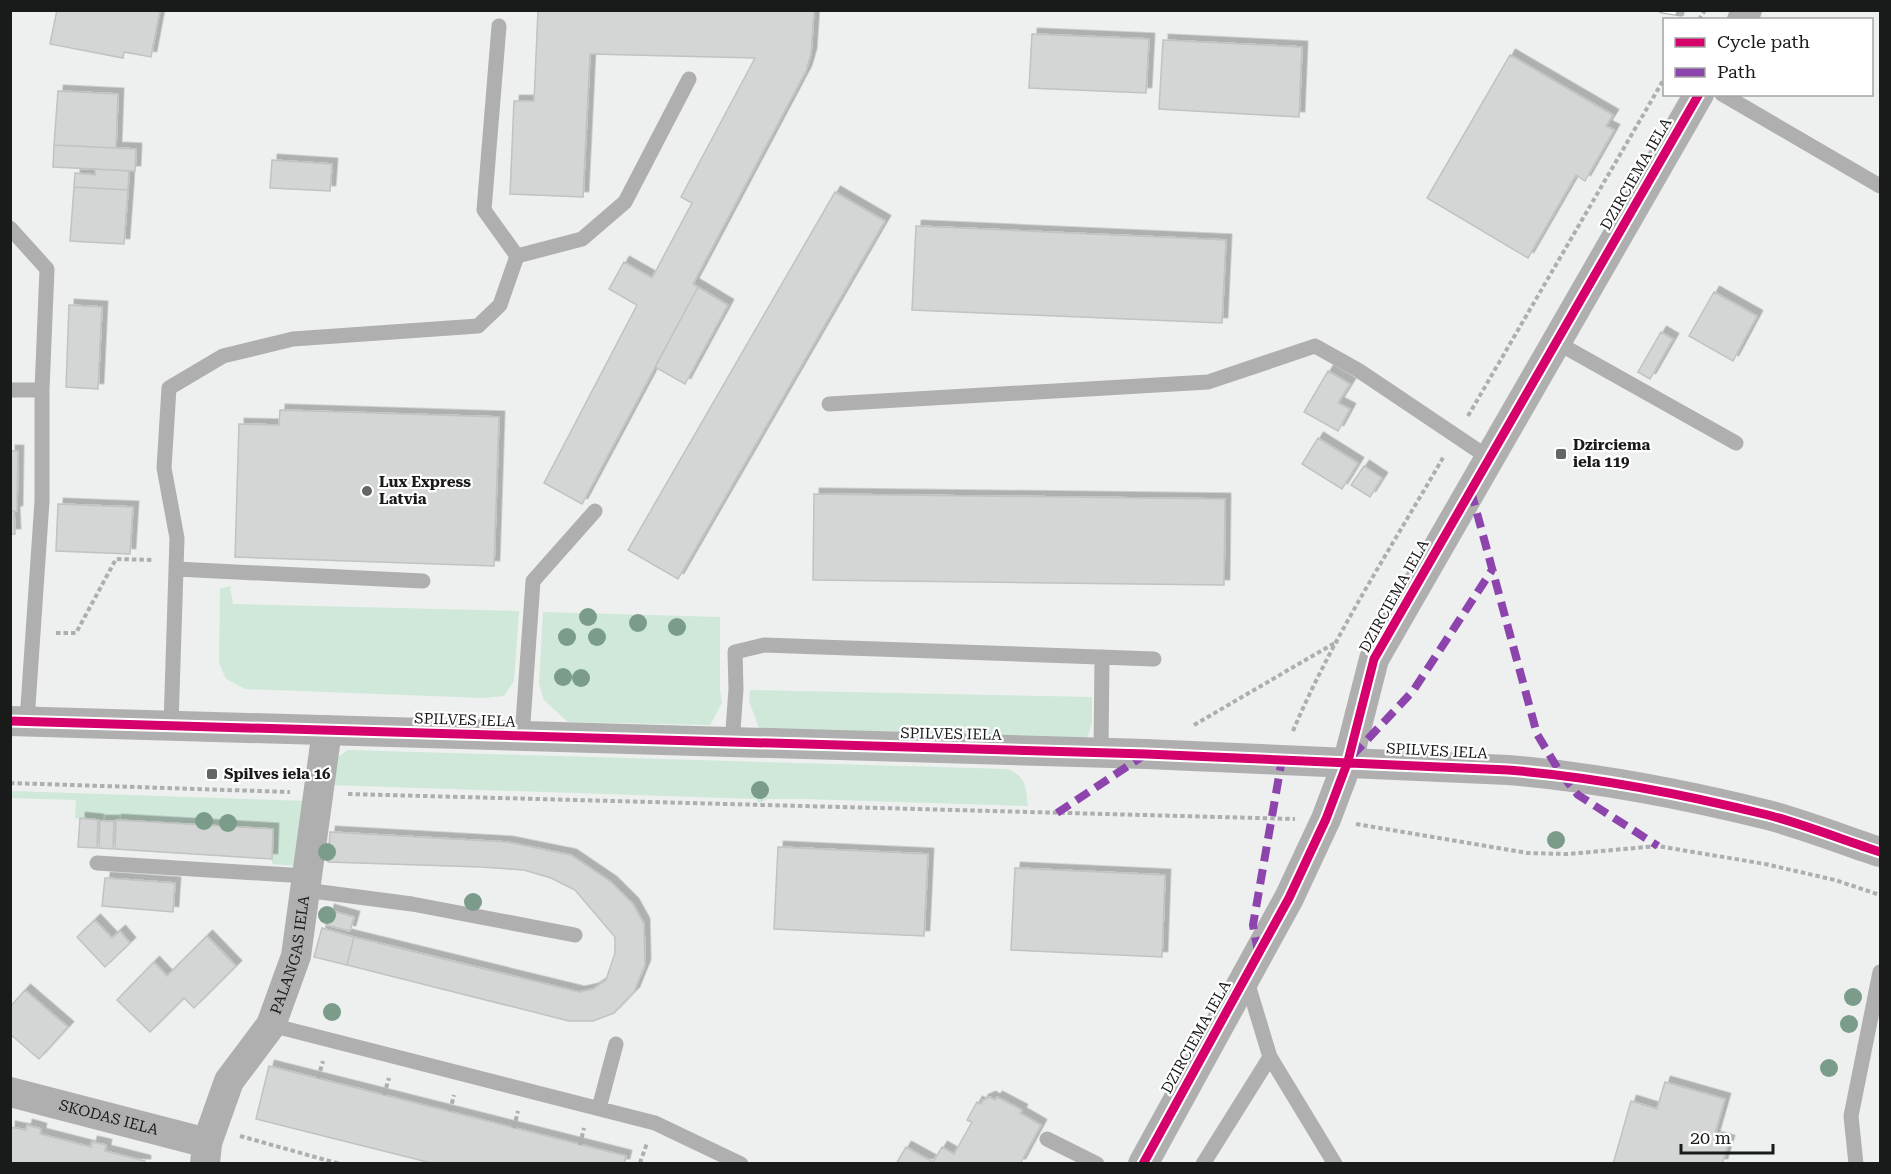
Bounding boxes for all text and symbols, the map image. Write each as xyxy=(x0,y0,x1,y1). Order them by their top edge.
legend xyxy=(1663,18,1873,96)
text: Cycle path xyxy=(1717,31,1810,52)
text: Path xyxy=(1717,61,1756,82)
street label: DZIRCIEMA IELA xyxy=(1597,114,1676,233)
place label: Dzirciema iela 119 xyxy=(1573,436,1650,471)
marker: Dzirciema iela 119 xyxy=(1554,447,1568,461)
place label: Lux Express Latvia xyxy=(379,473,471,508)
marker: Lux Express Latvia xyxy=(360,484,374,498)
street label: DZIRCIEMA IELA xyxy=(1355,536,1433,656)
street label: SPILVES IELA xyxy=(414,709,517,731)
street label: SPILVES IELA xyxy=(900,724,1002,744)
street label: SPILVES IELA xyxy=(1386,739,1489,763)
place label: Spilves iela 16 xyxy=(224,765,331,783)
marker: Spilves iela 16 xyxy=(205,767,219,781)
street label: PALANGAS IELA xyxy=(267,894,313,1017)
street label: DZIRCIEMA IELA xyxy=(1157,977,1235,1097)
street label: SKODAS IELA xyxy=(57,1096,161,1139)
scale bar xyxy=(1681,1117,1772,1155)
text: 20 m xyxy=(1690,1127,1731,1148)

